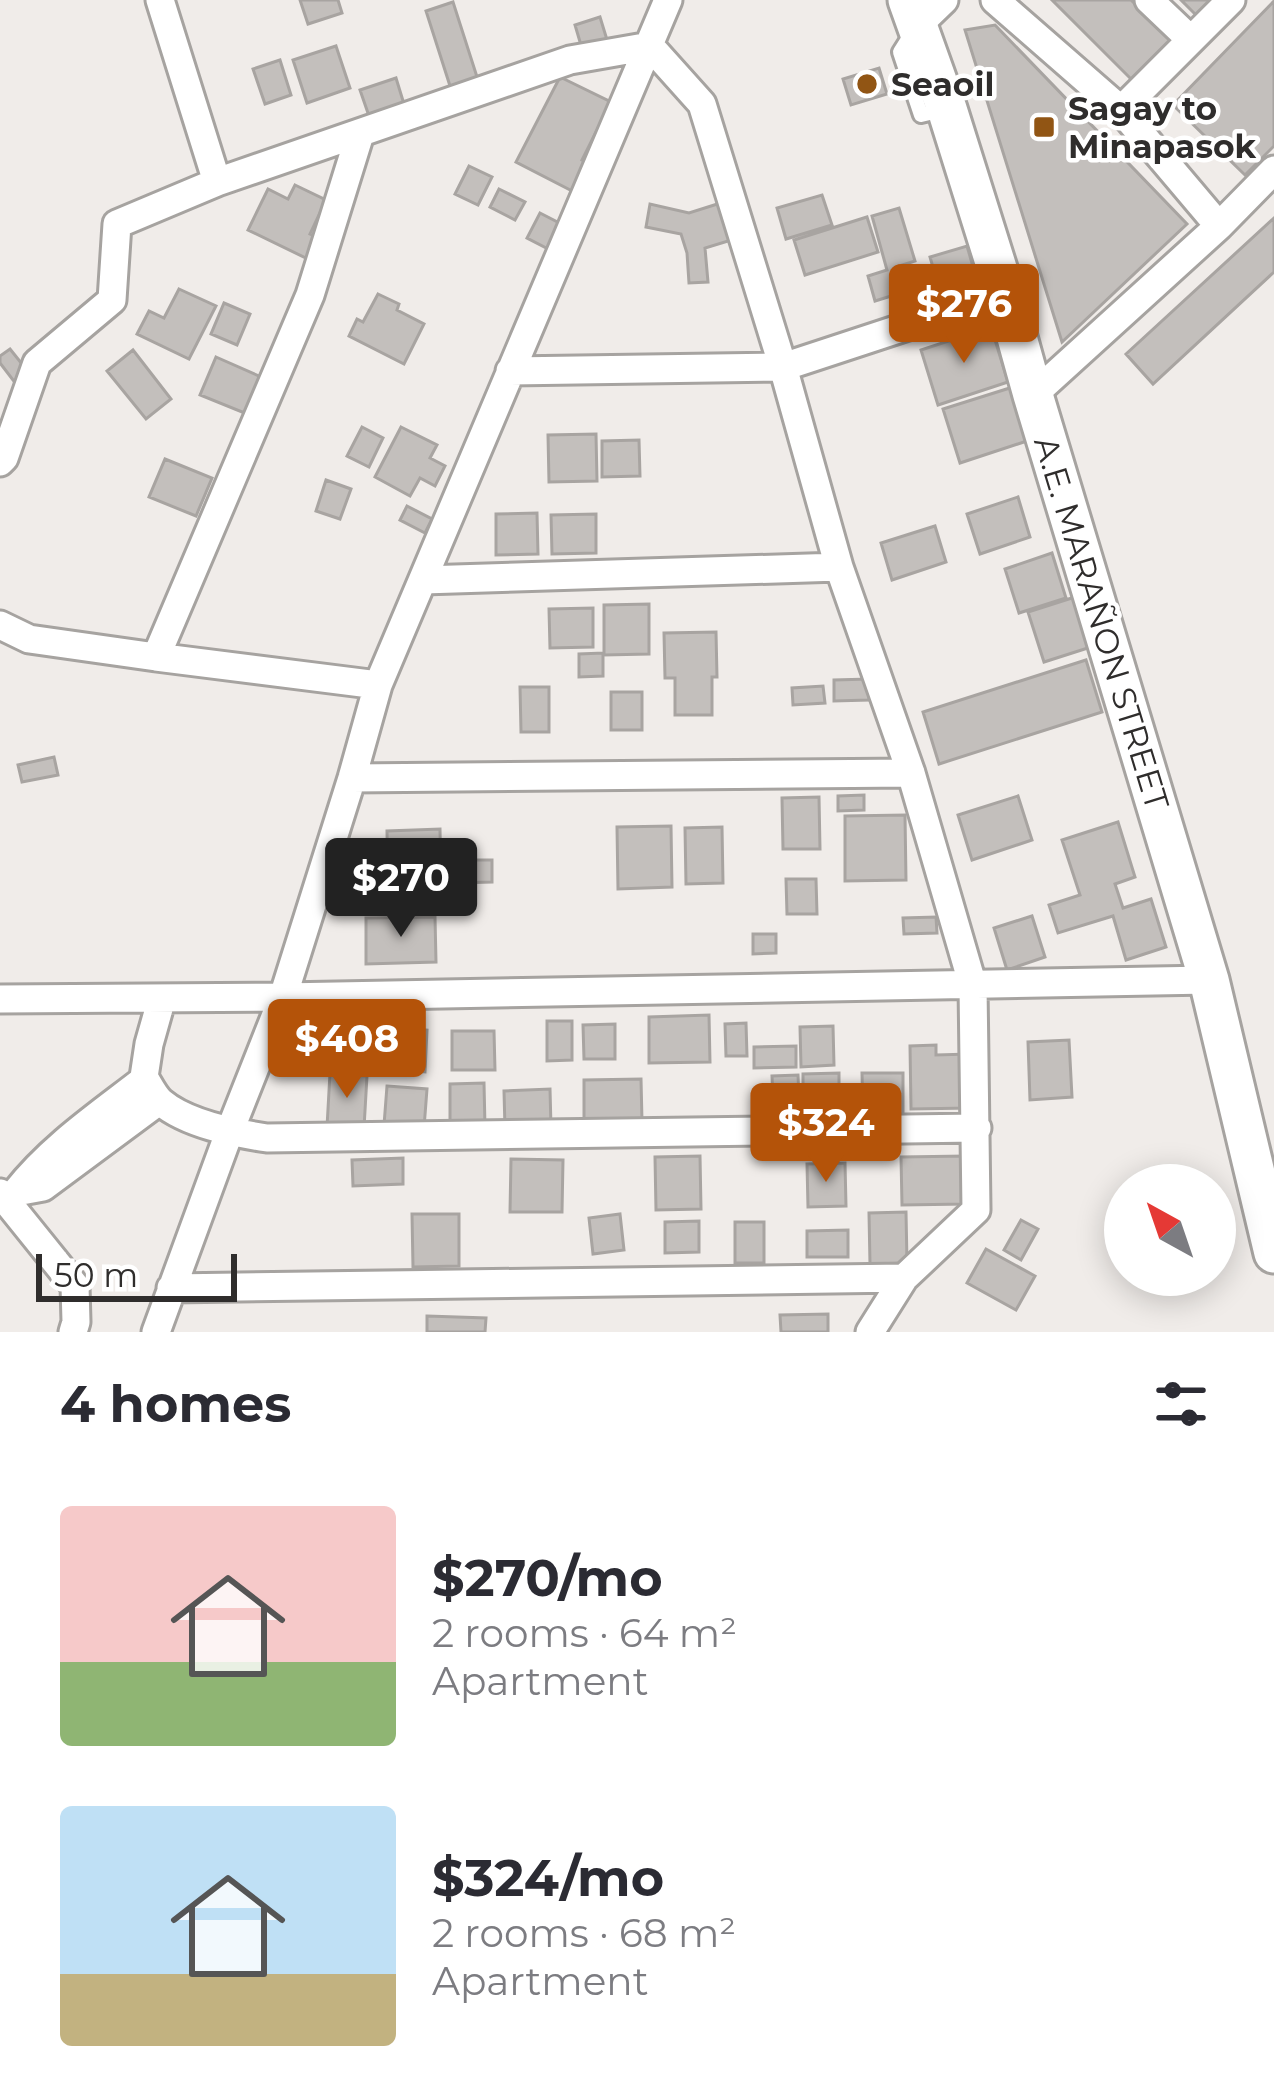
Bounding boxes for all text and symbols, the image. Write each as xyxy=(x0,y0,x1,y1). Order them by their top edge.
place label: Seaoil xyxy=(891,64,994,104)
marker: Seaoil xyxy=(854,71,880,97)
place label: Sagay to Minapasok xyxy=(1068,88,1257,166)
marker: Sagay to Minapasok xyxy=(1031,114,1057,140)
pin: $276 xyxy=(893,264,1035,366)
text: $276 xyxy=(916,279,1012,327)
street label: A.E. MARAÑON STREET xyxy=(1026,431,1178,815)
pin: $270 xyxy=(330,838,472,940)
text: $270 xyxy=(352,853,450,901)
pin: $408 xyxy=(276,999,418,1101)
text: $408 xyxy=(295,1014,399,1062)
pin: $324 xyxy=(755,1083,897,1185)
text: $324 xyxy=(777,1098,875,1146)
north arrow xyxy=(1104,1164,1236,1296)
map controls xyxy=(1104,1164,1236,1296)
scale bar xyxy=(36,1248,237,1301)
text: 50 m xyxy=(54,1255,138,1295)
icon: filters xyxy=(1148,1371,1214,1437)
text: 4 homes xyxy=(60,1373,291,1435)
text: $270/mo xyxy=(432,1547,663,1609)
icon: home xyxy=(156,1554,300,1698)
text: 2 rooms · 64 m² xyxy=(432,1609,737,1657)
text: Apartment xyxy=(432,1657,648,1705)
text: $324/mo xyxy=(432,1847,664,1909)
icon: home xyxy=(156,1854,300,1998)
text: 2 rooms · 68 m² xyxy=(432,1909,736,1957)
text: Apartment xyxy=(432,1957,648,2005)

